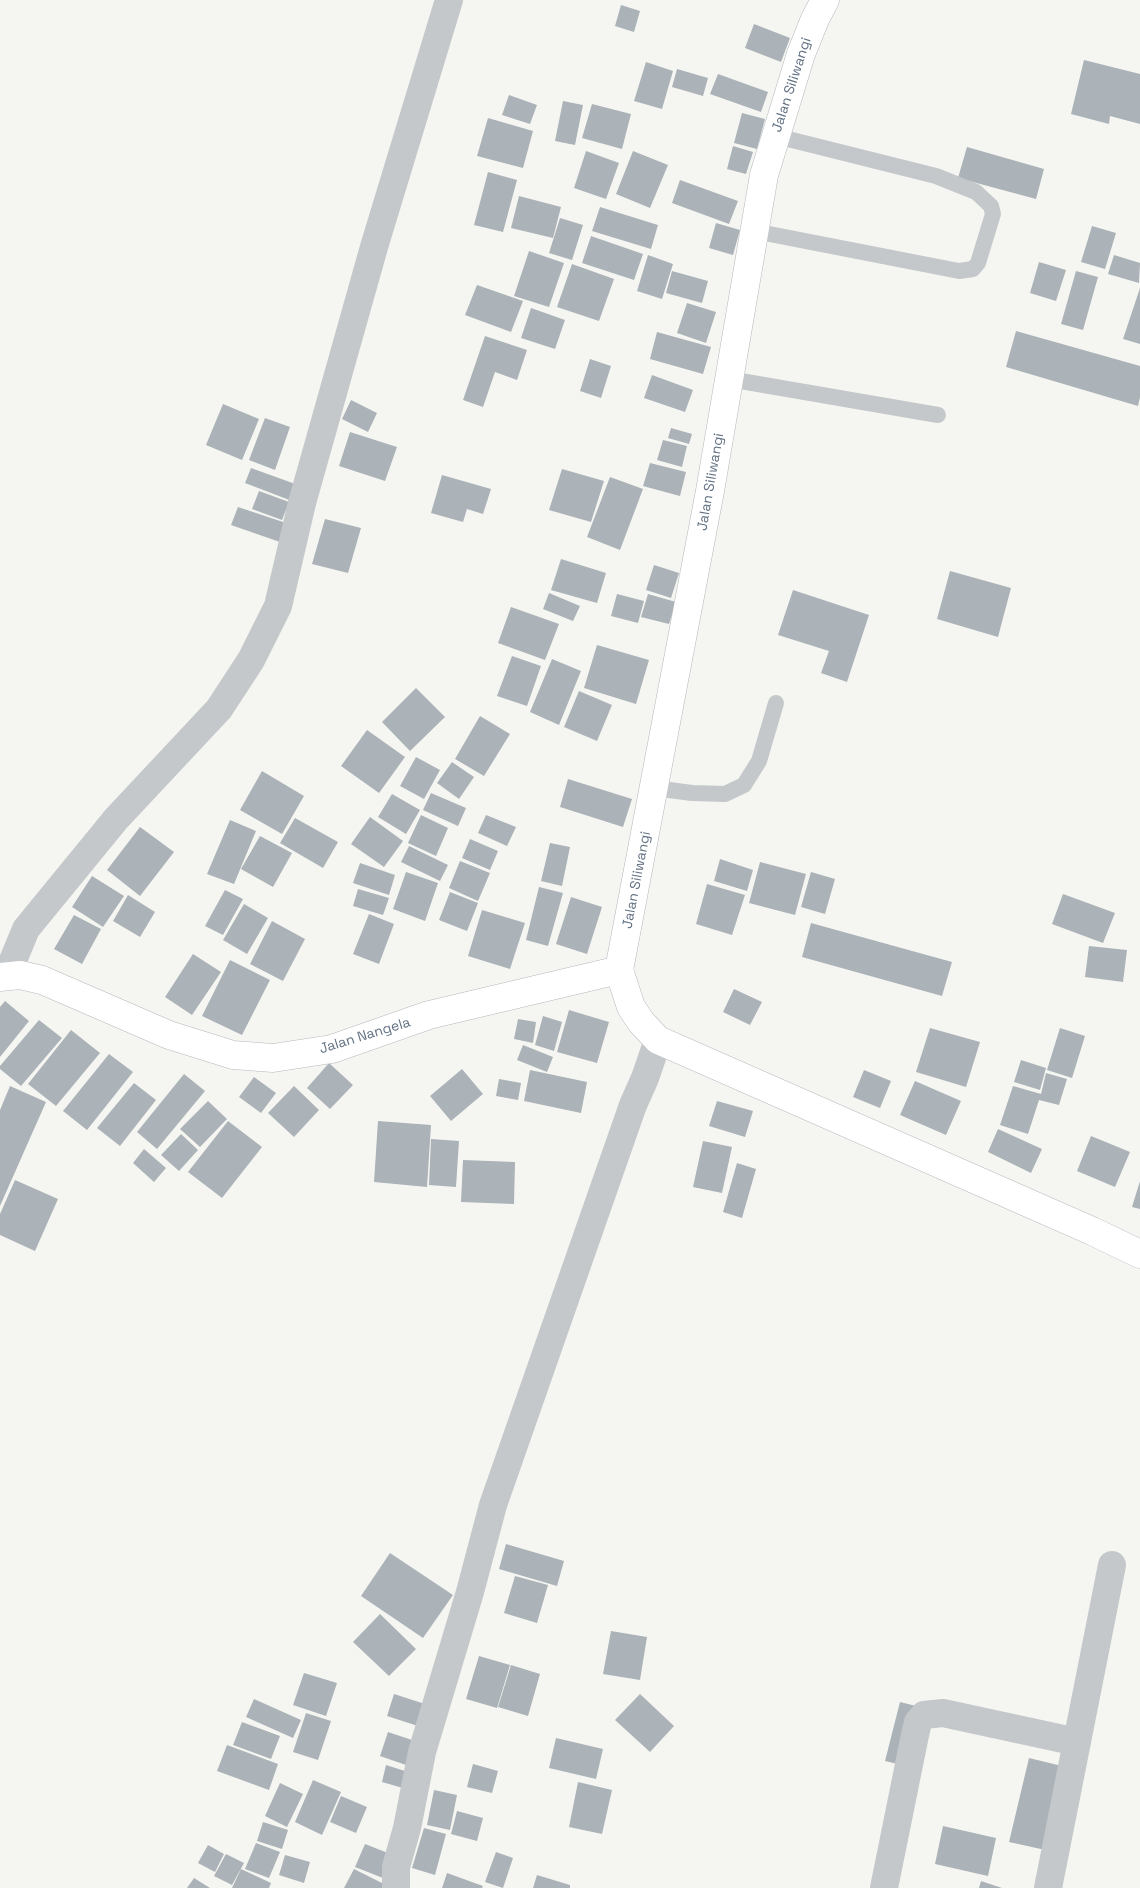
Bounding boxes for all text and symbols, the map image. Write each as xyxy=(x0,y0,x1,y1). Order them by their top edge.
street label: Jalan Siliwangi xyxy=(769,35,815,135)
street label: Jalan Siliwangi xyxy=(694,432,728,532)
street label: Jalan Siliwangi xyxy=(619,830,655,930)
street label: Jalan Nangela xyxy=(317,1014,413,1058)

